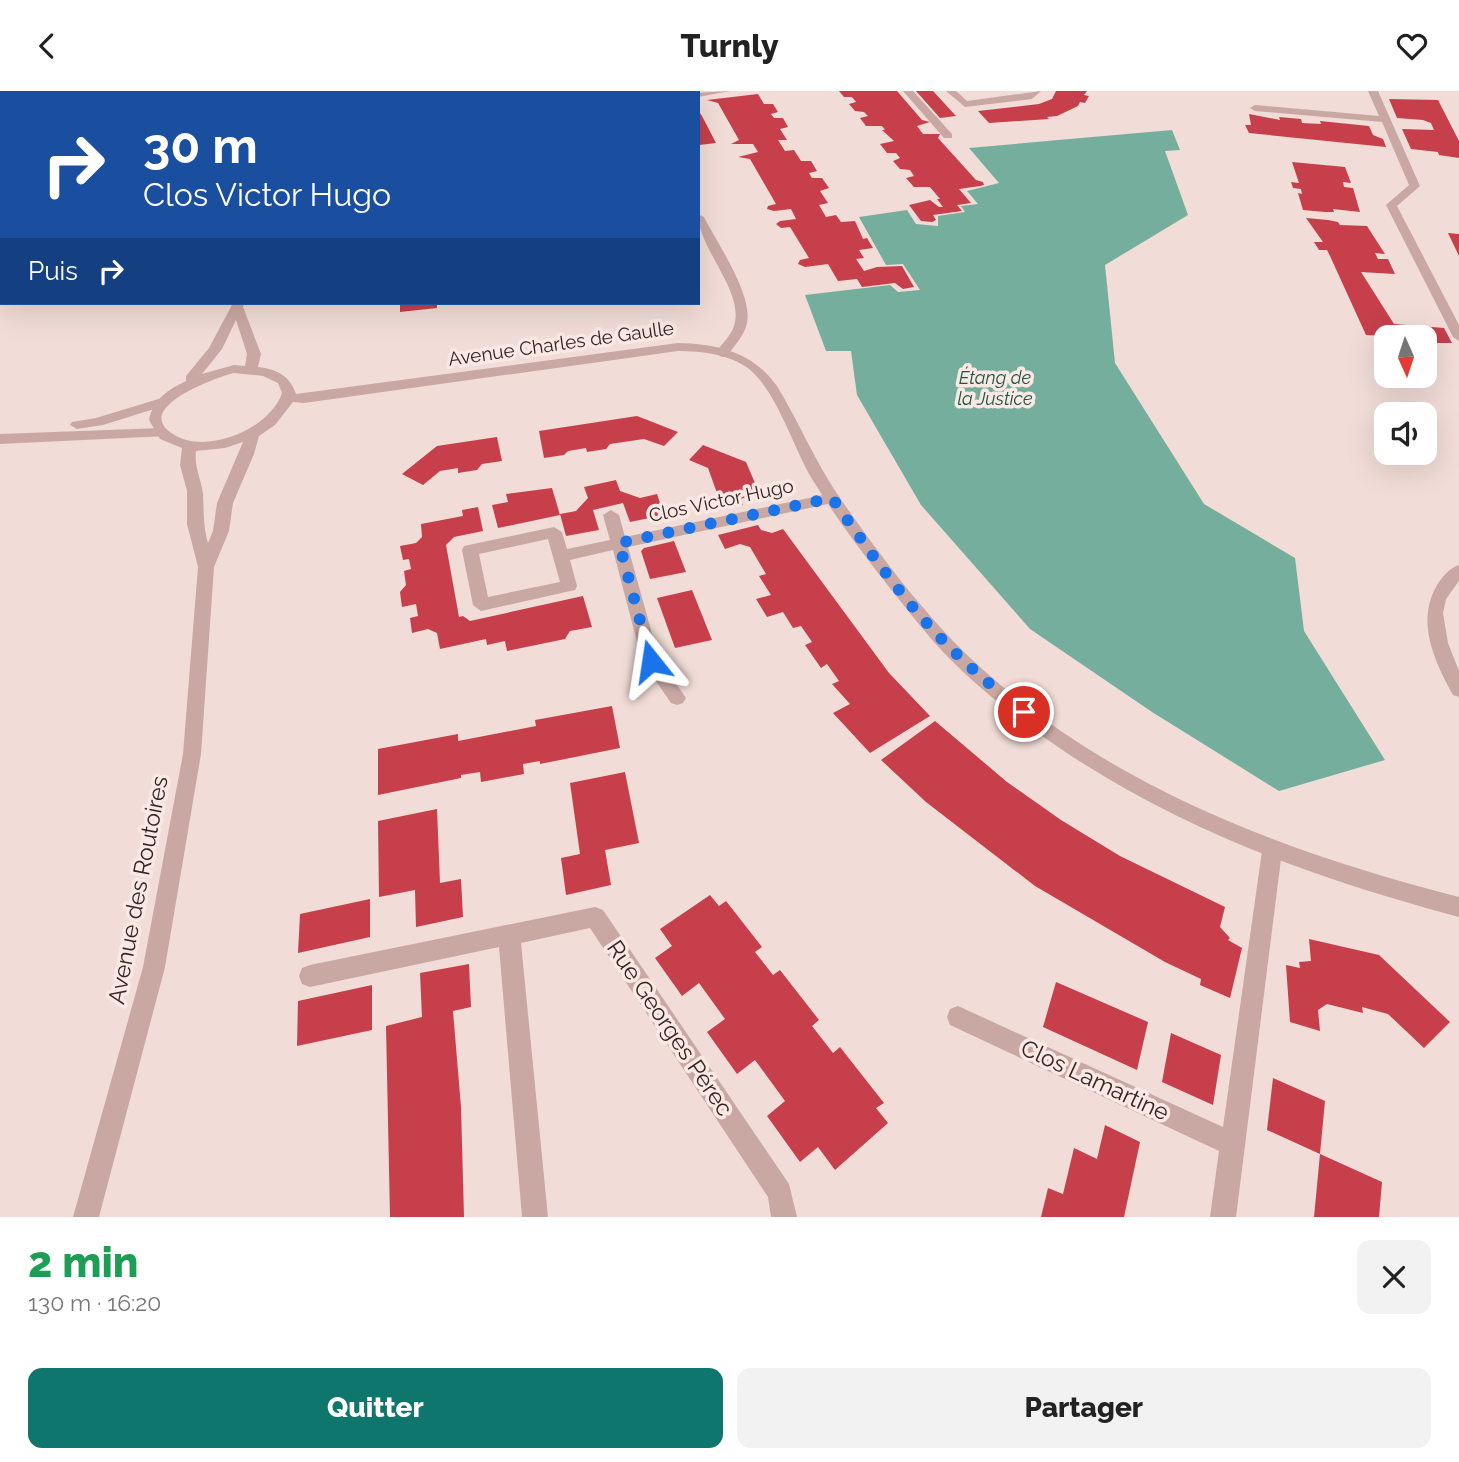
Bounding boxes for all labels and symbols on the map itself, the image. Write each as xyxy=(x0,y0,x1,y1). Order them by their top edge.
street label: Avenue Charles de Gaulle xyxy=(447,316,675,370)
north arrow xyxy=(1374,325,1437,389)
water label: Étang de la Justice xyxy=(957,366,1033,409)
street label: Clos Victor Hugo xyxy=(647,474,795,526)
position arrow xyxy=(614,624,688,698)
pin xyxy=(994,682,1054,742)
street label: Avenue des Routoires xyxy=(102,774,173,1006)
street label: Rue Georges Pérec xyxy=(602,935,739,1120)
street label: Clos Lamartine xyxy=(1017,1033,1173,1126)

